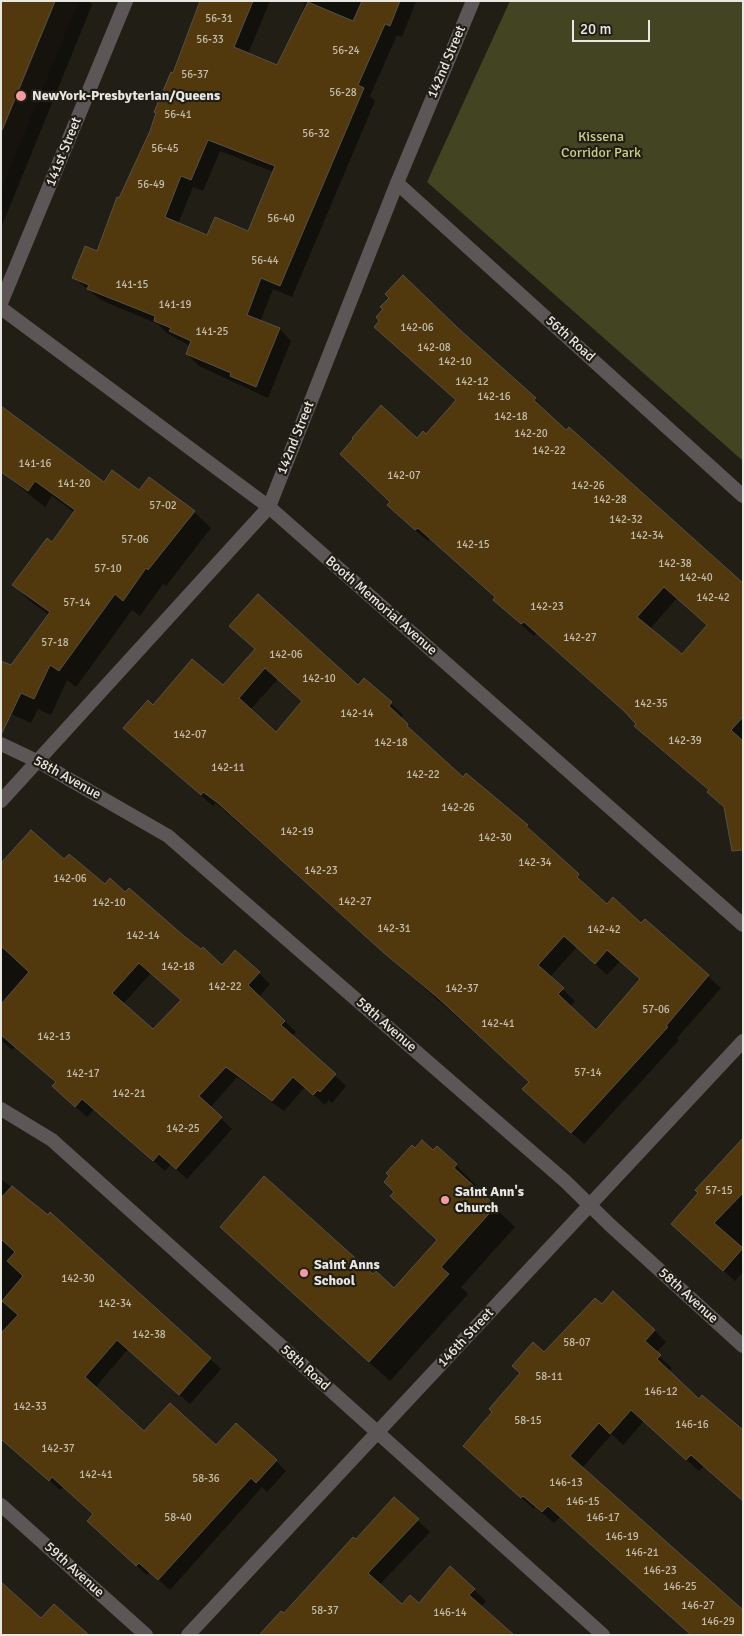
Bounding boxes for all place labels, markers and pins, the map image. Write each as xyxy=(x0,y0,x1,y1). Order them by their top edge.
place label: NewYork-Presbyterian/Queens xyxy=(32,88,220,104)
marker: NewYork-Presbyterian/Queens xyxy=(14,89,28,103)
place label: Saint Ann's Church xyxy=(455,1184,524,1216)
marker: Saint Ann's Church xyxy=(439,1194,451,1206)
place label: Saint Anns School xyxy=(314,1257,380,1290)
marker: Saint Anns School xyxy=(298,1267,310,1279)

